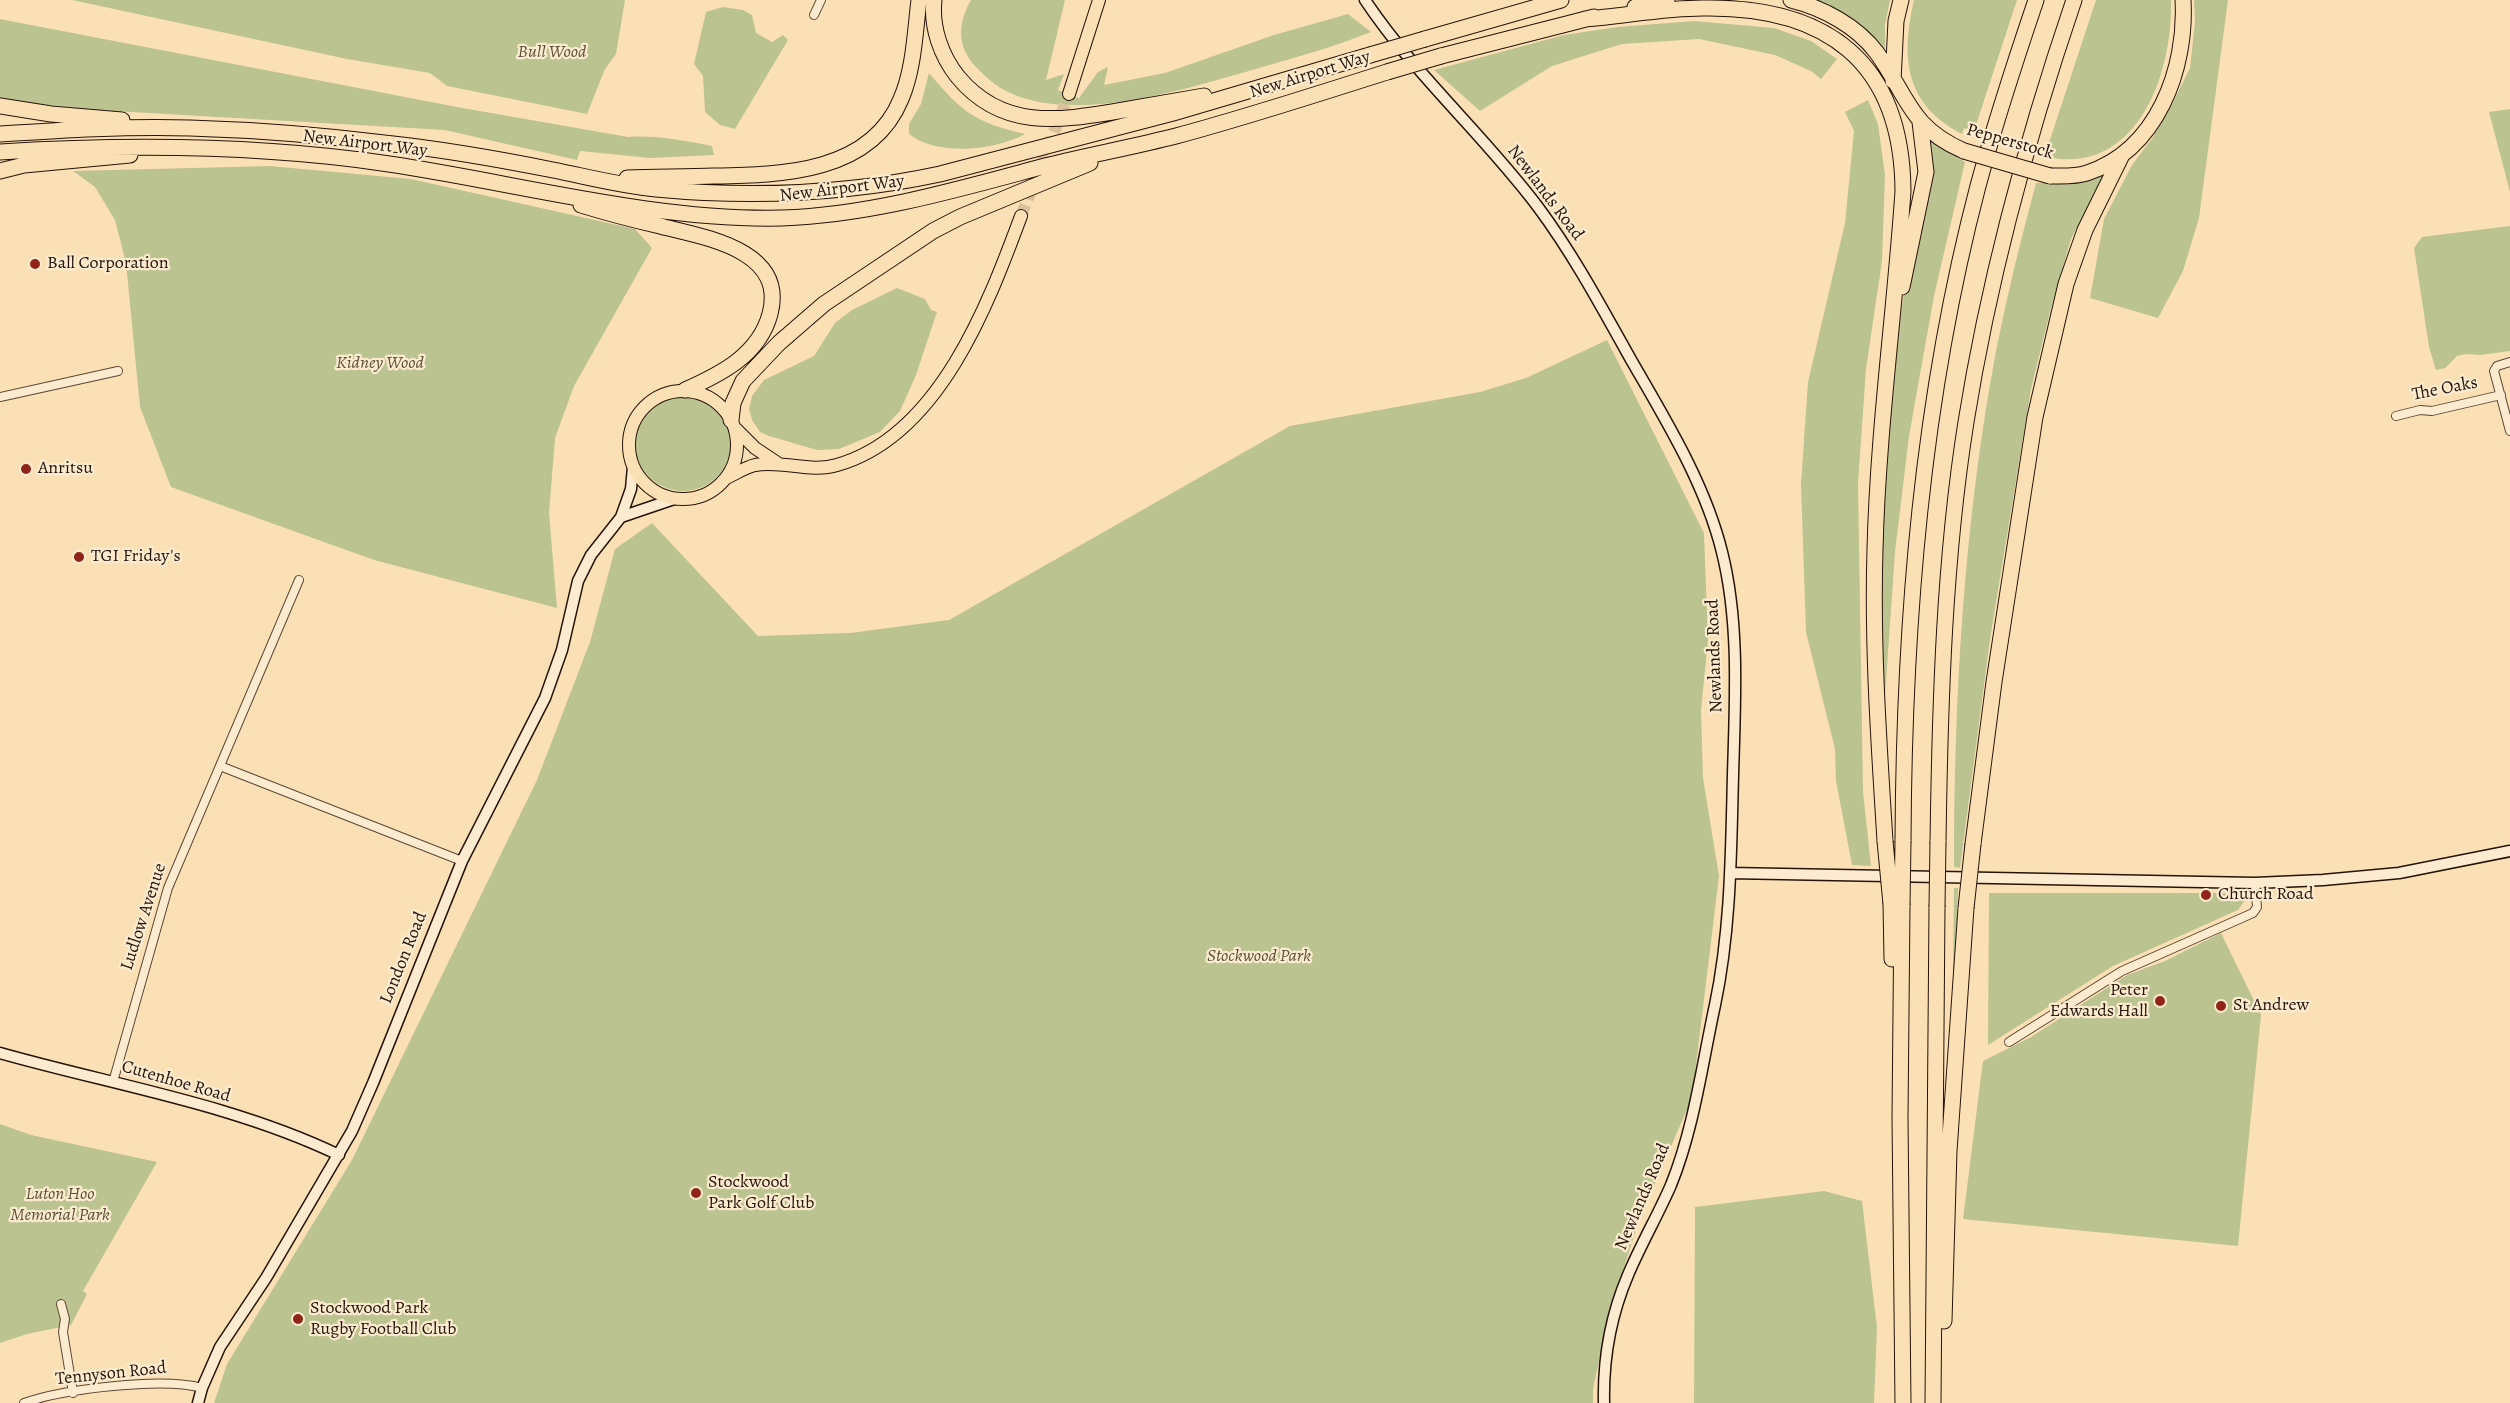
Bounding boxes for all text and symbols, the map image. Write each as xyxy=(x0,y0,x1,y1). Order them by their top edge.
park label: Bull Wood xyxy=(518,42,586,64)
street label: New Airport Way xyxy=(1247,46,1373,104)
street label: Pepperstock xyxy=(1964,119,2056,165)
street label: New Airport Way xyxy=(302,126,428,162)
street label: Newlands Road xyxy=(1502,141,1588,245)
street label: New Airport Way xyxy=(779,171,905,207)
place label: Ball Corporation xyxy=(47,253,169,275)
marker: Ball Corporation xyxy=(28,257,42,271)
park label: Kidney Wood xyxy=(336,353,424,375)
street label: The Oaks xyxy=(2410,372,2480,406)
place label: Anritsu xyxy=(38,458,93,480)
marker: Anritsu xyxy=(19,462,33,476)
place label: TGI Friday's xyxy=(91,546,181,568)
marker: TGI Friday's xyxy=(72,550,86,564)
street label: Newlands Road xyxy=(1702,599,1728,713)
street label: Ludlow Avenue xyxy=(117,861,171,973)
place label: Church Road xyxy=(2218,884,2314,906)
marker: Church Road xyxy=(2199,888,2213,902)
street label: London Road xyxy=(376,909,432,1007)
park label: Stockwood Park xyxy=(1207,946,1311,968)
place label: Peter Edwards Hall xyxy=(2050,980,2148,1022)
marker: Peter Edwards Hall xyxy=(2153,994,2167,1008)
place label: St Andrew xyxy=(2233,995,2309,1017)
marker: St Andrew xyxy=(2214,999,2228,1013)
street label: Cutenhoe Road xyxy=(119,1056,233,1108)
street label: Newlands Road xyxy=(1611,1140,1675,1254)
place label: Stockwood Park Golf Club xyxy=(708,1172,814,1214)
park label: Luton Hoo Memorial Park xyxy=(10,1184,110,1226)
marker: Stockwood Park Golf Club xyxy=(689,1186,703,1200)
place label: Stockwood Park Rugby Football Club xyxy=(310,1298,456,1340)
marker: Stockwood Park Rugby Football Club xyxy=(291,1312,305,1326)
street label: Tennyson Road xyxy=(55,1357,167,1391)

